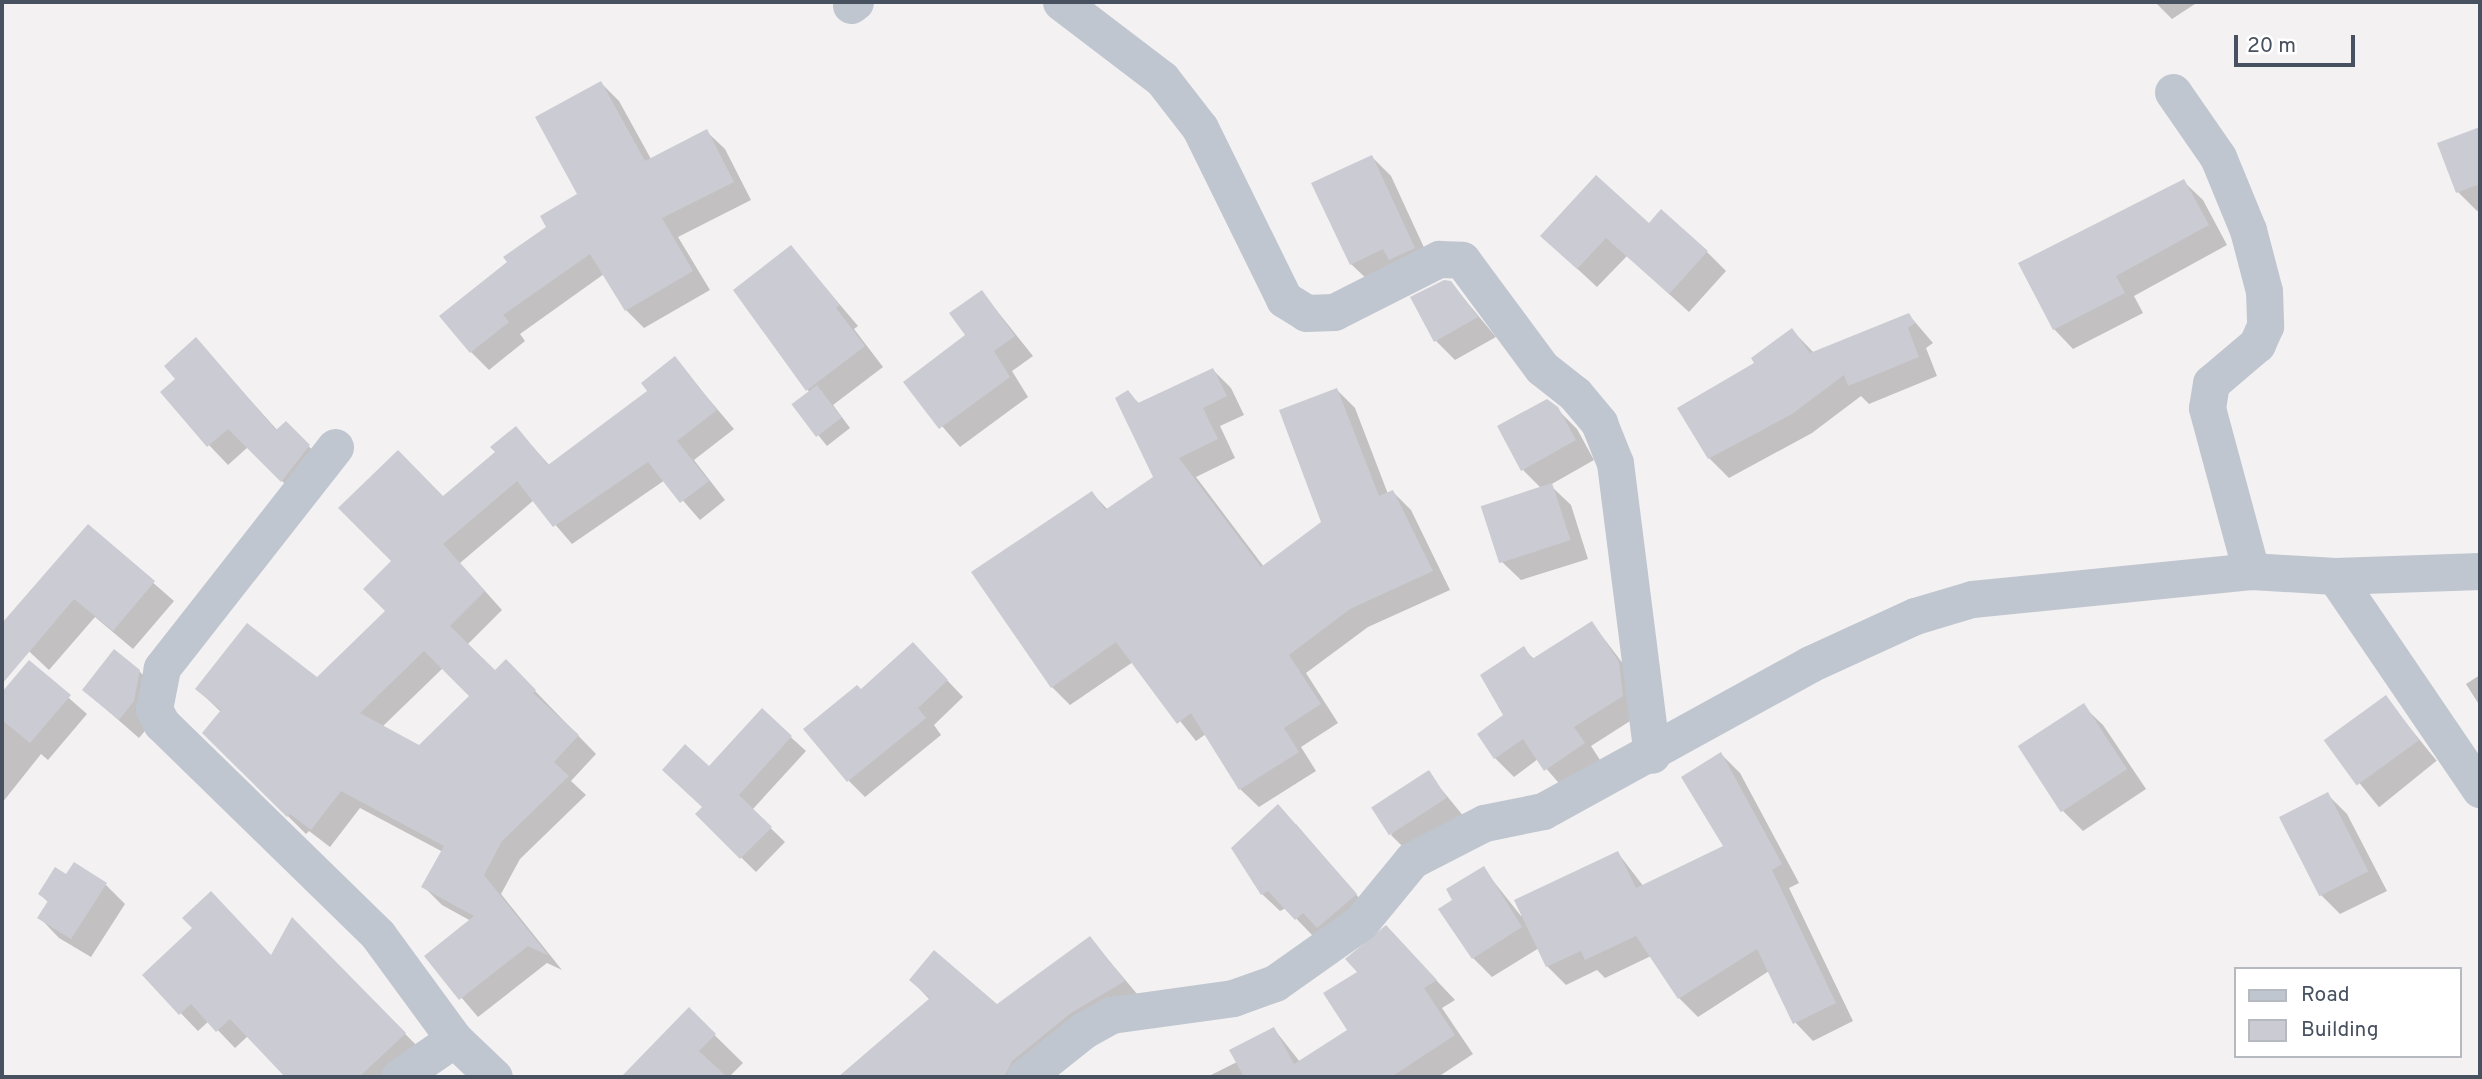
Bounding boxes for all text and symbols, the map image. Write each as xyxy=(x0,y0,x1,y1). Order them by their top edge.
scale bar xyxy=(2237,21,2358,65)
text: 20 m xyxy=(2247,33,2296,60)
legend xyxy=(2234,967,2461,1058)
text: Road xyxy=(2301,982,2350,1009)
text: Building xyxy=(2301,1017,2379,1044)

